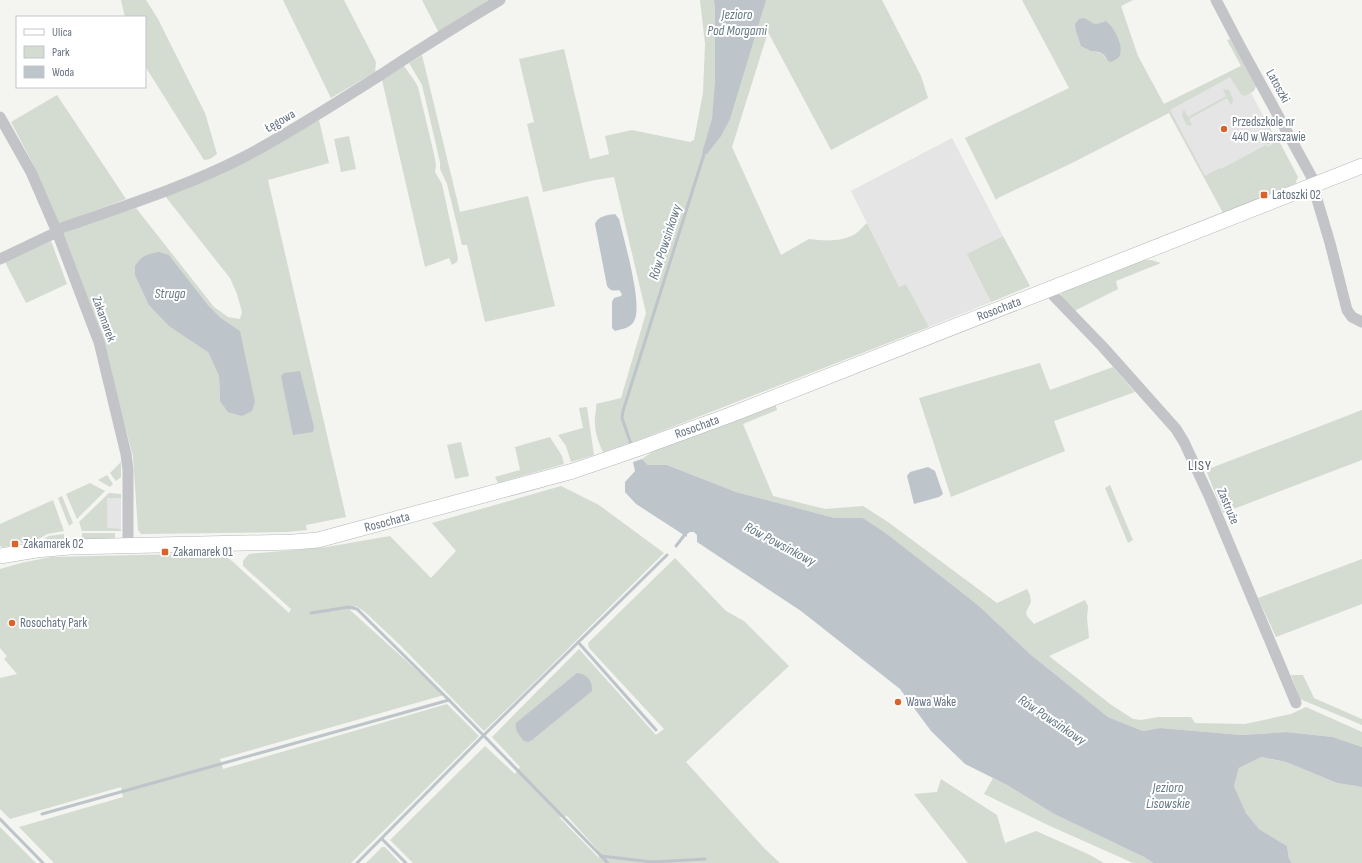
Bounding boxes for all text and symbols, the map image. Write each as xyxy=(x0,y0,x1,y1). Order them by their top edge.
water label: Jezioro Pod Morgami xyxy=(707,6,767,39)
legend xyxy=(16,16,146,88)
text: Ulica xyxy=(52,25,72,40)
text: Park xyxy=(52,45,70,60)
text: Woda xyxy=(52,65,75,80)
street label: Latoszki xyxy=(1262,67,1294,105)
street label: Łęgowa xyxy=(261,106,298,137)
place label: Przedszkole nr 440 w Warszawie xyxy=(1232,114,1306,145)
marker: Przedszkole nr 440 w Warszawie xyxy=(1219,124,1229,134)
place label: Latoszki 02 xyxy=(1272,187,1321,203)
marker: Latoszki 02 xyxy=(1259,190,1269,200)
water label: Rów Powsinkowy xyxy=(645,202,685,282)
water label: Struga xyxy=(154,285,186,302)
street label: Rosochata xyxy=(975,293,1023,325)
street label: Zakamarek xyxy=(88,294,120,344)
street label: Rosochata xyxy=(673,412,721,442)
district label: LISY xyxy=(1188,457,1212,474)
street label: Zastruże xyxy=(1213,485,1243,527)
street label: Rosochata xyxy=(363,508,411,536)
water label: Rów Powsinkowy xyxy=(742,518,819,570)
place label: Zakamarek 02 xyxy=(23,536,84,552)
marker: Zakamarek 02 xyxy=(10,539,20,549)
place label: Zakamarek 01 xyxy=(173,544,233,560)
marker: Zakamarek 01 xyxy=(160,547,170,557)
place label: Rosochaty Park xyxy=(20,615,87,631)
marker: Rosochaty Park xyxy=(7,618,17,628)
water label: Rów Powsinkowy xyxy=(1015,691,1090,749)
place label: Wawa Wake xyxy=(906,694,956,710)
marker: Wawa Wake xyxy=(893,697,903,707)
water label: Jezioro Lisowskie xyxy=(1146,779,1191,812)

